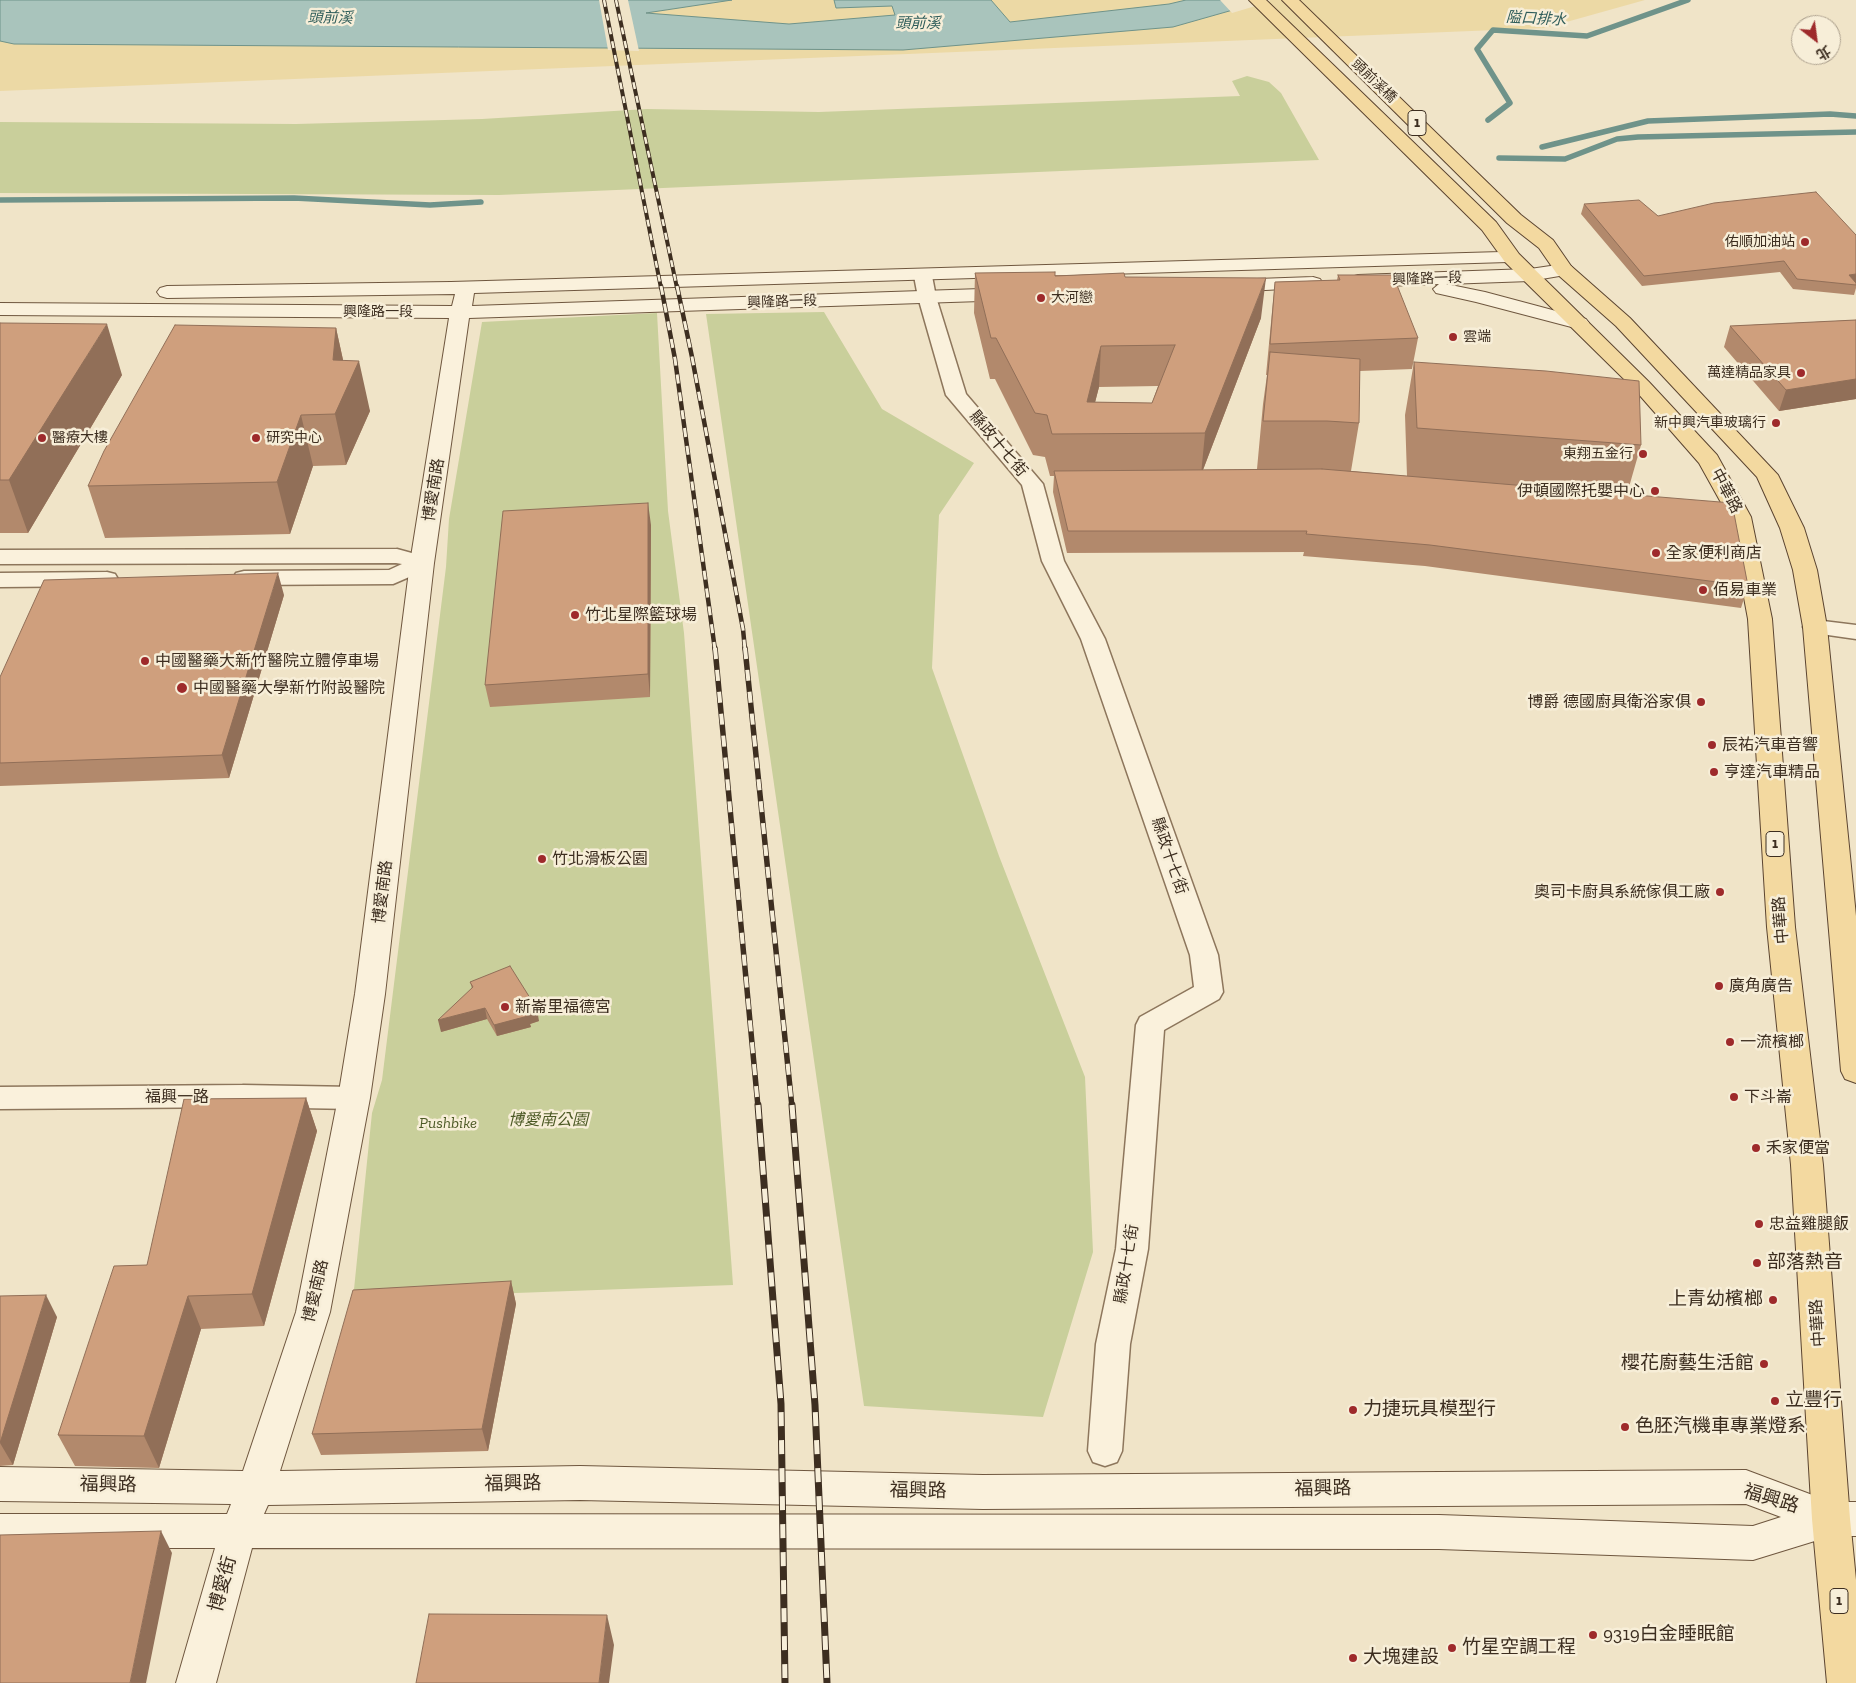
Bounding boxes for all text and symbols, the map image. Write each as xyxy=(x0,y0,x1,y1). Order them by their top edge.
water label: 隘口排水 xyxy=(1506,8,1566,30)
water label: 頭前溪 xyxy=(307,9,353,27)
water label: 頭前溪 xyxy=(896,15,940,33)
north arrow xyxy=(1791,15,1841,65)
text: 北 xyxy=(1813,42,1834,63)
street label: 頭前溪橋 xyxy=(1348,56,1400,106)
road number: 1 xyxy=(1408,110,1426,136)
place label: 佑順加油站 xyxy=(1725,234,1795,250)
marker: 佑順加油站 xyxy=(1799,236,1811,248)
street label: 興隆路一段 xyxy=(1392,269,1462,289)
place label: 大河戀 xyxy=(1051,290,1093,306)
street label: 興隆路一段 xyxy=(747,292,817,312)
marker: 大河戀 xyxy=(1035,292,1047,304)
street label: 興隆路一段 xyxy=(343,304,413,320)
place label: 雲端 xyxy=(1463,329,1491,345)
marker: 雲端 xyxy=(1447,331,1459,343)
place label: 萬達精品家具 xyxy=(1707,365,1791,381)
marker: 萬達精品家具 xyxy=(1795,367,1807,379)
street label: 縣政十七街 xyxy=(965,407,1031,481)
place label: 新中興汽車玻璃行 xyxy=(1654,415,1766,431)
marker: 新中興汽車玻璃行 xyxy=(1770,417,1782,429)
place label: 醫療大樓 xyxy=(52,430,108,446)
place label: 研究中心 xyxy=(266,430,322,446)
marker: 醫療大樓 xyxy=(36,432,48,444)
marker: 研究中心 xyxy=(250,432,262,444)
place label: 東翔五金行 xyxy=(1563,446,1633,462)
marker: 東翔五金行 xyxy=(1637,448,1649,460)
street label: 博愛南路 xyxy=(420,457,448,523)
street label: 中華路 xyxy=(1706,465,1746,517)
place label: 伊頓國際托嬰中心 xyxy=(1517,481,1645,501)
marker: 伊頓國際托嬰中心 xyxy=(1649,485,1661,497)
place label: 全家便利商店 xyxy=(1666,543,1762,563)
marker: 全家便利商店 xyxy=(1650,547,1662,559)
place label: 佰易車業 xyxy=(1713,580,1777,600)
marker: 佰易車業 xyxy=(1697,584,1709,596)
place label: 竹北星際籃球場 xyxy=(585,605,697,625)
marker: 竹北星際籃球場 xyxy=(569,609,581,621)
place label: 中國醫藥大新竹醫院立體停車場 xyxy=(155,651,379,671)
marker: 中國醫藥大新竹醫院立體停車場 xyxy=(139,655,151,667)
place label: 中國醫藥大學新竹附設醫院 xyxy=(193,678,385,698)
marker: 中國醫藥大學新竹附設醫院 xyxy=(175,681,189,695)
place label: 博爵 德國廚具衛浴家俱 xyxy=(1527,692,1691,712)
marker: 博爵 德國廚具衛浴家俱 xyxy=(1695,696,1707,708)
place label: 辰祐汽車音響 xyxy=(1722,735,1818,755)
marker: 辰祐汽車音響 xyxy=(1706,739,1718,751)
place label: 亨達汽車精品 xyxy=(1724,762,1820,782)
marker: 亨達汽車精品 xyxy=(1708,766,1720,778)
street label: 縣政十七街 xyxy=(1147,815,1191,897)
road number: 1 xyxy=(1766,832,1784,856)
place label: 竹北滑板公園 xyxy=(552,849,648,869)
marker: 竹北滑板公園 xyxy=(536,853,548,865)
street label: 博愛南路 xyxy=(370,859,396,925)
place label: 奧司卡廚具系統傢俱工廠 xyxy=(1534,882,1710,902)
marker: 奧司卡廚具系統傢俱工廠 xyxy=(1714,886,1726,898)
street label: 中華路 xyxy=(1769,895,1793,945)
place label: 廣角廣告 xyxy=(1729,976,1793,996)
marker: 廣角廣告 xyxy=(1713,980,1725,992)
place label: 新崙里福德宮 xyxy=(515,997,611,1017)
marker: 新崙里福德宮 xyxy=(499,1001,511,1013)
place label: 一流檳榔 xyxy=(1740,1032,1804,1052)
marker: 一流檳榔 xyxy=(1724,1036,1736,1048)
street label: 福興一路 xyxy=(145,1087,209,1107)
place label: 下斗崙 xyxy=(1744,1087,1792,1107)
marker: 下斗崙 xyxy=(1728,1091,1740,1103)
park label: 博愛南公園 xyxy=(508,1110,588,1130)
park label: Pushbike xyxy=(419,1113,477,1133)
place label: 禾家便當 xyxy=(1766,1138,1830,1158)
marker: 禾家便當 xyxy=(1750,1142,1762,1154)
place label: 忠益雞腿飯 xyxy=(1769,1214,1849,1234)
marker: 忠益雞腿飯 xyxy=(1753,1218,1765,1230)
street label: 縣政十七街 xyxy=(1111,1223,1143,1305)
place label: 部落熱音 xyxy=(1767,1252,1843,1274)
marker: 部落熱音 xyxy=(1751,1257,1763,1269)
street label: 博愛南路 xyxy=(299,1258,333,1324)
place label: 上青幼檳榔 xyxy=(1668,1289,1763,1311)
marker: 上青幼檳榔 xyxy=(1767,1294,1779,1306)
street label: 中華路 xyxy=(1807,1298,1829,1348)
place label: 櫻花廚藝生活館 xyxy=(1621,1353,1754,1375)
marker: 櫻花廚藝生活館 xyxy=(1758,1358,1770,1370)
place label: 立豐行 xyxy=(1785,1390,1842,1412)
marker: 立豐行 xyxy=(1769,1395,1781,1407)
place label: 力捷玩具模型行 xyxy=(1363,1399,1496,1421)
marker: 力捷玩具模型行 xyxy=(1347,1404,1359,1416)
place label: 色胚汽機車專業燈系 xyxy=(1635,1416,1806,1438)
marker: 色胚汽機車專業燈系 xyxy=(1619,1421,1631,1433)
street label: 福興路 xyxy=(484,1472,542,1496)
street label: 福興路 xyxy=(79,1473,137,1497)
street label: 福興路 xyxy=(1294,1477,1352,1501)
street label: 福興路 xyxy=(889,1479,947,1503)
street label: 福興路 xyxy=(1740,1480,1802,1518)
street label: 博愛街 xyxy=(205,1554,241,1614)
road number: 1 xyxy=(1830,1588,1848,1614)
place label: 9319白金睡眠館 xyxy=(1603,1624,1735,1646)
marker: 9319白金睡眠館 xyxy=(1587,1629,1599,1641)
place label: 竹星空調工程 xyxy=(1462,1637,1576,1659)
marker: 竹星空調工程 xyxy=(1446,1642,1458,1654)
place label: 大塊建設 xyxy=(1363,1647,1439,1669)
marker: 大塊建設 xyxy=(1347,1652,1359,1664)

